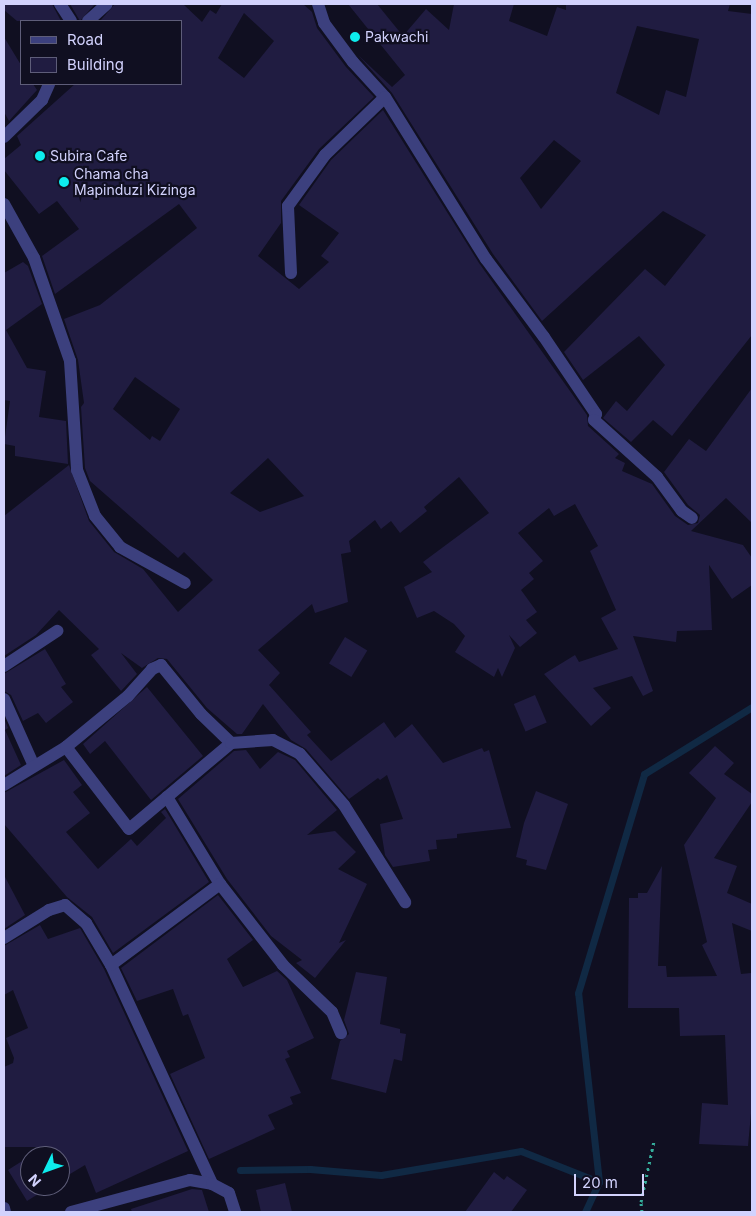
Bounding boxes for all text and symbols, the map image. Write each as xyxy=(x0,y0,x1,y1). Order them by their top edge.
legend xyxy=(20,20,182,85)
place label: Pakwachi xyxy=(365,29,428,45)
text: Road xyxy=(67,30,103,49)
marker: Pakwachi xyxy=(349,31,361,43)
text: Building xyxy=(67,55,124,74)
place label: Subira Cafe xyxy=(50,148,127,164)
marker: Subira Cafe xyxy=(34,150,46,162)
place label: Chama cha Mapinduzi Kizinga xyxy=(74,166,196,198)
marker: Chama cha Mapinduzi Kizinga xyxy=(58,176,70,188)
north arrow xyxy=(20,1146,70,1196)
scale bar xyxy=(576,1164,646,1196)
text: N xyxy=(24,1171,44,1190)
text: 20 m xyxy=(582,1173,618,1192)

